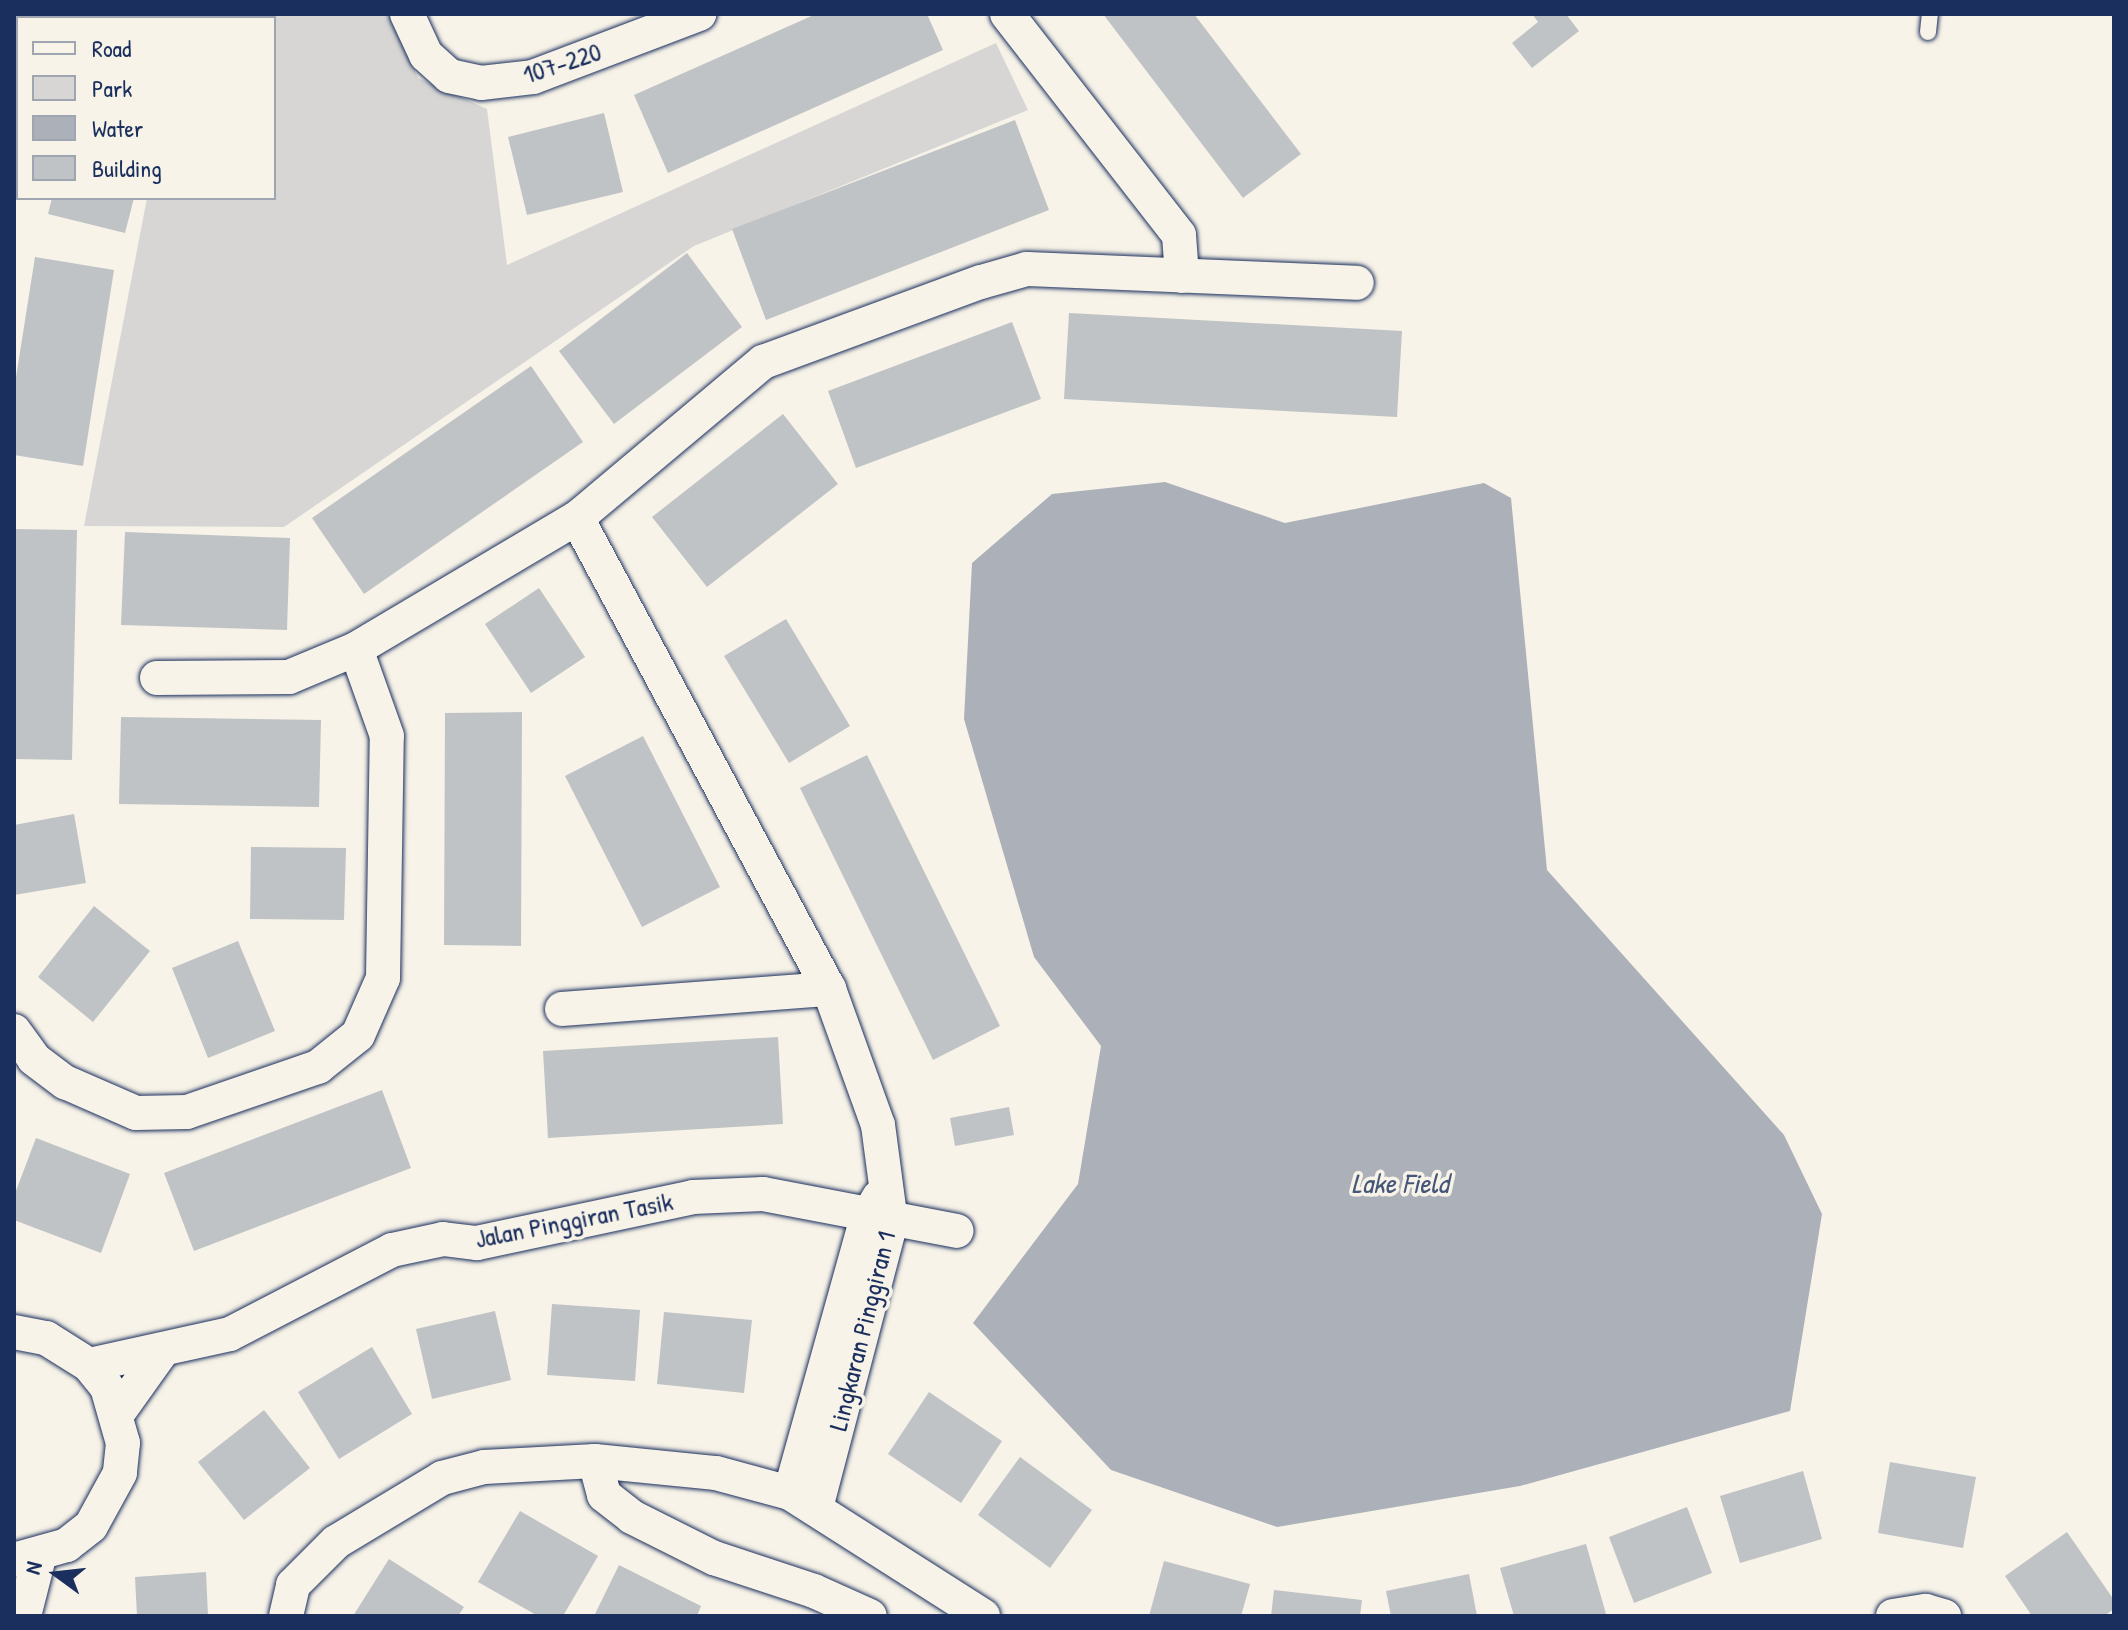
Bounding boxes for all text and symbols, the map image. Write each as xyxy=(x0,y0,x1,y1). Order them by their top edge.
legend xyxy=(16,16,276,200)
text: Road xyxy=(92,32,131,64)
street label: 107-220 xyxy=(519,36,605,90)
text: Park xyxy=(92,72,132,104)
text: Water xyxy=(92,112,143,144)
text: Building xyxy=(92,152,162,184)
water label: Lake Field xyxy=(1352,1166,1448,1200)
street label: Jalan Pinggiran Tasik xyxy=(473,1186,675,1254)
street label: Lingkaran Pinggiran 1 xyxy=(822,1228,902,1434)
north arrow xyxy=(16,1534,96,1614)
text: N xyxy=(17,1558,49,1577)

